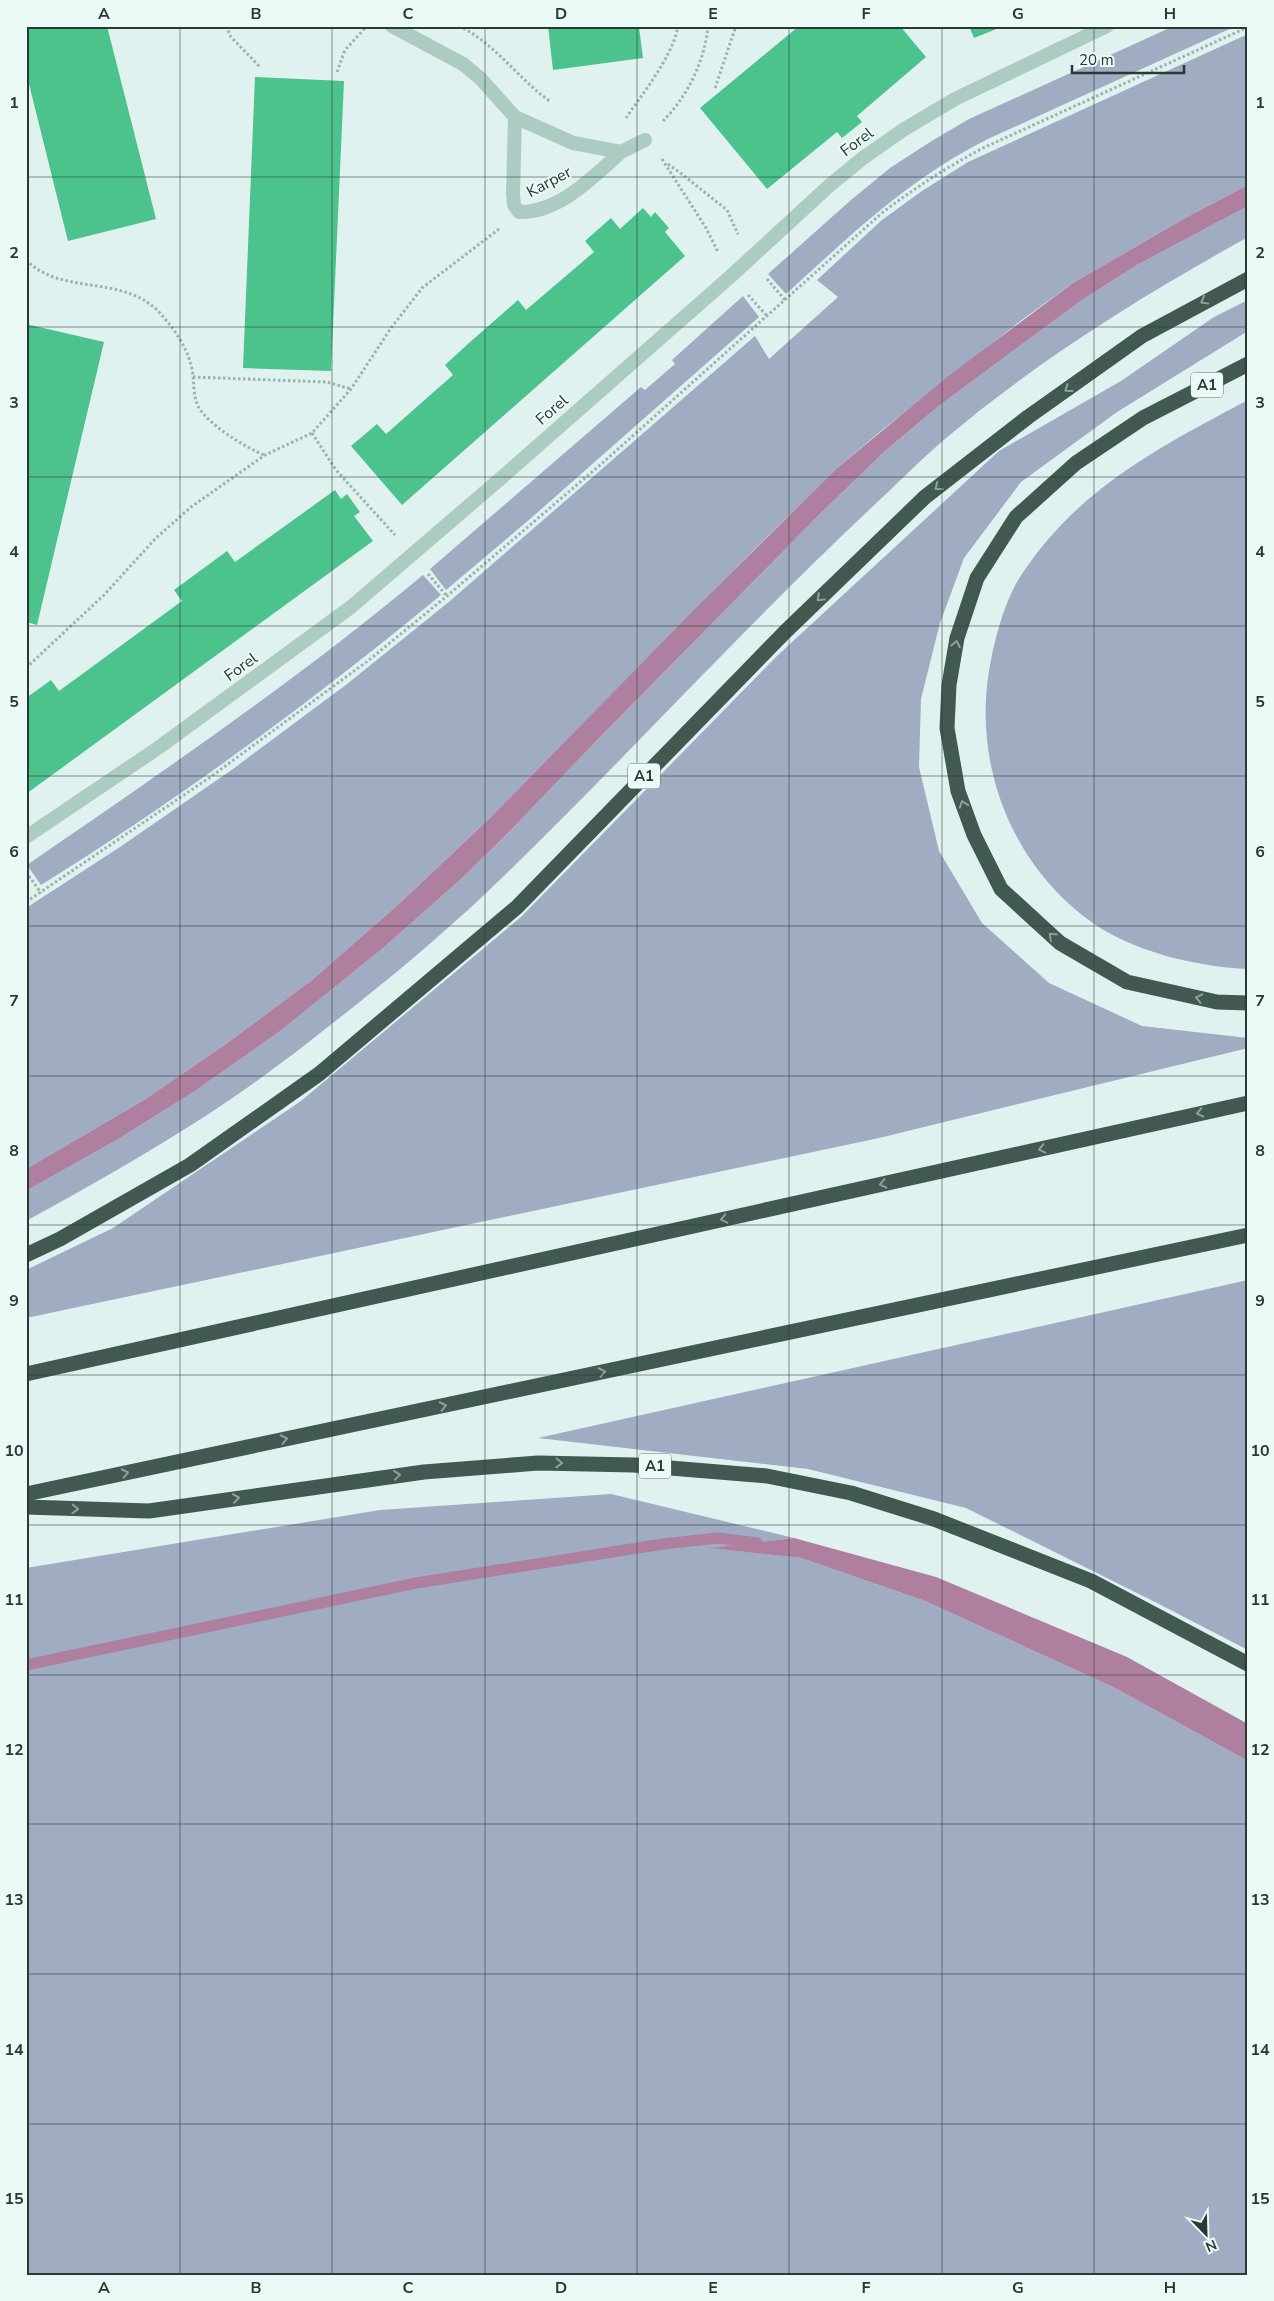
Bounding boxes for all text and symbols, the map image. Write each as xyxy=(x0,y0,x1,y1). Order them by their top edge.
text: A xyxy=(98,3,110,25)
text: B xyxy=(250,3,262,25)
text: C xyxy=(403,3,414,25)
text: D xyxy=(555,3,567,25)
text: E xyxy=(708,3,718,25)
text: F xyxy=(862,3,871,25)
text: G xyxy=(1012,3,1024,25)
text: H xyxy=(1164,3,1176,25)
scale bar xyxy=(1072,42,1184,74)
text: 20 m xyxy=(1079,50,1114,70)
text: 1 xyxy=(9,92,19,114)
text: 1 xyxy=(1255,92,1265,114)
street label: Forel xyxy=(836,122,878,162)
street label: Karper xyxy=(523,161,575,203)
text: 2 xyxy=(9,242,19,264)
text: 2 xyxy=(1255,242,1265,264)
one-way arrow xyxy=(1201,295,1210,305)
road number: A1 xyxy=(1191,372,1223,398)
one-way arrow xyxy=(1064,383,1074,392)
street label: Forel xyxy=(531,390,573,430)
text: 3 xyxy=(9,392,19,414)
text: 3 xyxy=(1255,392,1265,414)
one-way arrow xyxy=(934,481,944,490)
text: 4 xyxy=(9,541,19,563)
text: 4 xyxy=(1255,541,1265,563)
one-way arrow xyxy=(817,592,826,601)
one-way arrow xyxy=(950,639,961,648)
street label: Forel xyxy=(220,647,262,687)
text: 5 xyxy=(9,691,19,713)
text: 5 xyxy=(1255,691,1265,713)
road number: A1 xyxy=(628,764,660,788)
one-way arrow xyxy=(959,800,969,809)
text: 6 xyxy=(9,841,19,863)
text: 6 xyxy=(1255,841,1265,863)
one-way arrow xyxy=(1049,933,1058,942)
text: 7 xyxy=(9,990,19,1012)
text: 7 xyxy=(1255,990,1265,1012)
one-way arrow xyxy=(1195,993,1204,1004)
one-way arrow xyxy=(1196,1107,1205,1118)
text: 8 xyxy=(9,1140,19,1162)
text: 8 xyxy=(1255,1140,1265,1162)
one-way arrow xyxy=(1037,1143,1046,1153)
one-way arrow xyxy=(878,1178,887,1189)
one-way arrow xyxy=(720,1213,729,1224)
text: 9 xyxy=(9,1290,19,1312)
text: 9 xyxy=(1255,1290,1265,1312)
one-way arrow xyxy=(598,1367,607,1378)
one-way arrow xyxy=(439,1401,448,1412)
one-way arrow xyxy=(280,1435,289,1445)
text: 10 xyxy=(4,1440,24,1462)
text: 10 xyxy=(1250,1440,1270,1462)
road number: A1 xyxy=(639,1454,671,1478)
one-way arrow xyxy=(556,1458,564,1468)
one-way arrow xyxy=(121,1468,130,1479)
one-way arrow xyxy=(394,1470,402,1481)
one-way arrow xyxy=(233,1493,241,1504)
one-way arrow xyxy=(71,1503,79,1514)
text: 11 xyxy=(4,1589,24,1611)
text: 11 xyxy=(1250,1589,1270,1611)
text: 12 xyxy=(4,1739,24,1761)
text: 12 xyxy=(1250,1739,1270,1761)
text: 13 xyxy=(4,1889,24,1911)
text: 13 xyxy=(1250,1889,1270,1911)
text: 14 xyxy=(4,2039,24,2061)
text: 14 xyxy=(1250,2039,1270,2061)
text: 15 xyxy=(4,2188,24,2210)
text: 15 xyxy=(1250,2188,1270,2210)
north arrow xyxy=(1182,2208,1232,2258)
text: N xyxy=(1202,2235,1219,2256)
text: A xyxy=(98,2277,110,2299)
text: B xyxy=(250,2277,262,2299)
text: C xyxy=(403,2277,414,2299)
text: D xyxy=(555,2277,567,2299)
text: E xyxy=(708,2277,718,2299)
text: F xyxy=(862,2277,871,2299)
text: G xyxy=(1012,2277,1024,2299)
text: H xyxy=(1164,2277,1176,2299)

